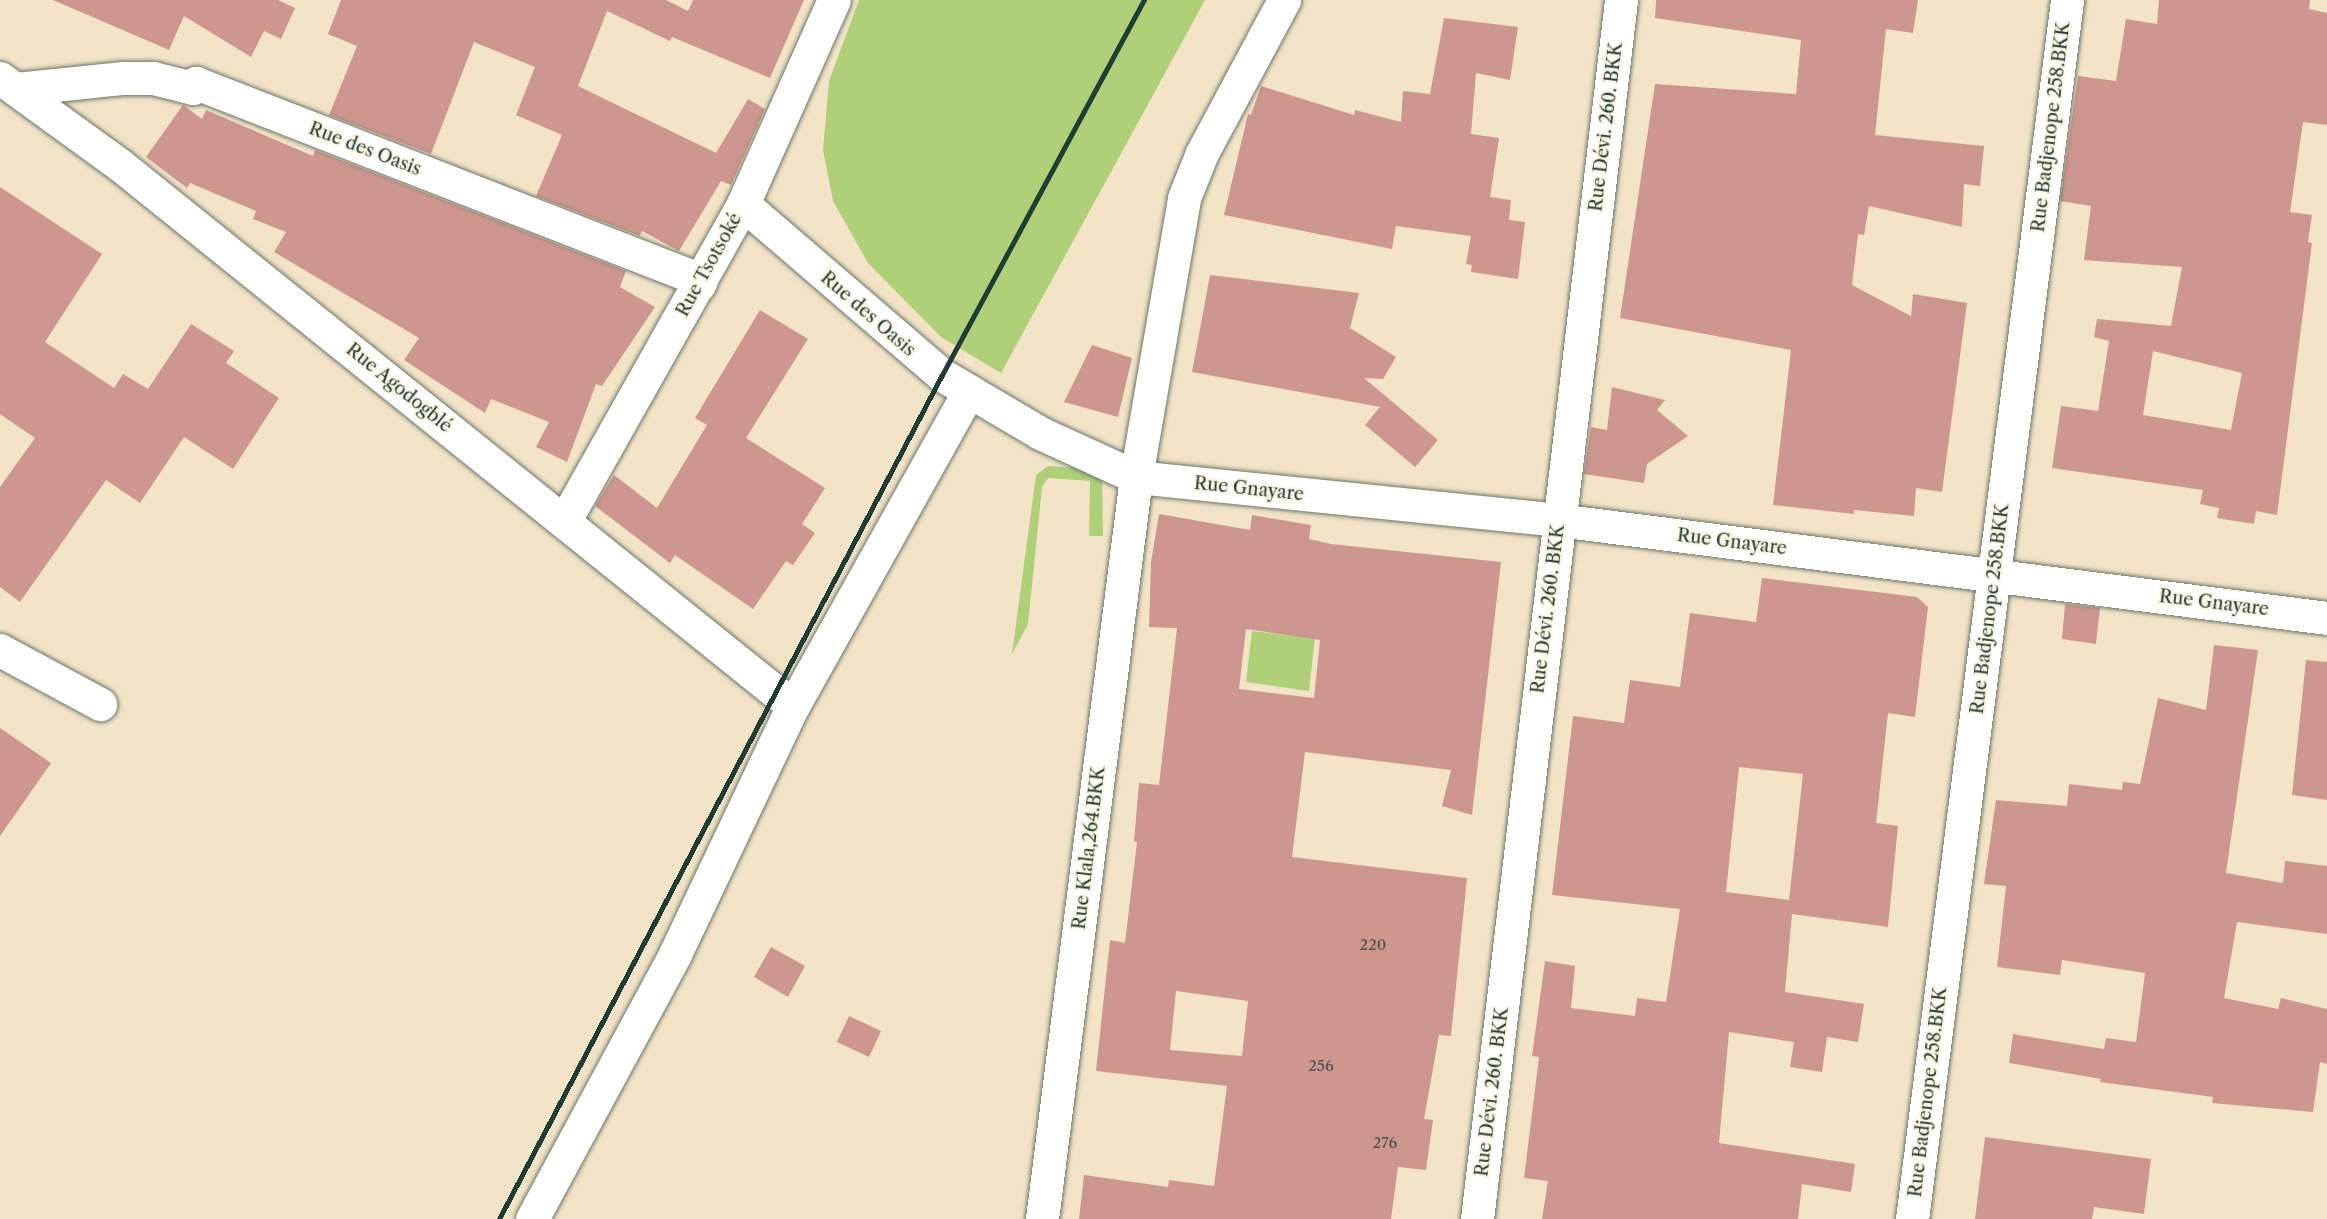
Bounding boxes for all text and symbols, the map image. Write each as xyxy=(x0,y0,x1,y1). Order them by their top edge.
street label: Rue Badjenope 258.BKK xyxy=(2027,21,2075,233)
street label: Rue Dévi. 260. BKK xyxy=(1585,41,1627,213)
street label: Rue des Oasis xyxy=(306,118,424,180)
street label: Rue Tsotsoké xyxy=(672,209,746,321)
street label: Rue des Oasis xyxy=(816,267,920,361)
street label: Rue Agodogblé xyxy=(341,339,457,437)
street label: Rue Gnayare xyxy=(1193,472,1305,506)
street label: Rue Badjenope 258.BKK xyxy=(1966,503,2014,715)
street label: Rue Dévi. 260. BKK xyxy=(1527,523,1569,695)
street label: Rue Gnayare xyxy=(1676,525,1788,559)
street label: Rue Gnayare xyxy=(2158,586,2270,620)
street label: Rue Klala,264.BKK xyxy=(1068,765,1110,931)
house number: 220 xyxy=(1360,936,1386,954)
street label: Rue Badjenope 258.BKK xyxy=(1904,986,1952,1198)
street label: Rue Dévi. 260. BKK xyxy=(1471,1006,1513,1178)
house number: 256 xyxy=(1308,1057,1334,1075)
house number: 276 xyxy=(1373,1134,1397,1152)

